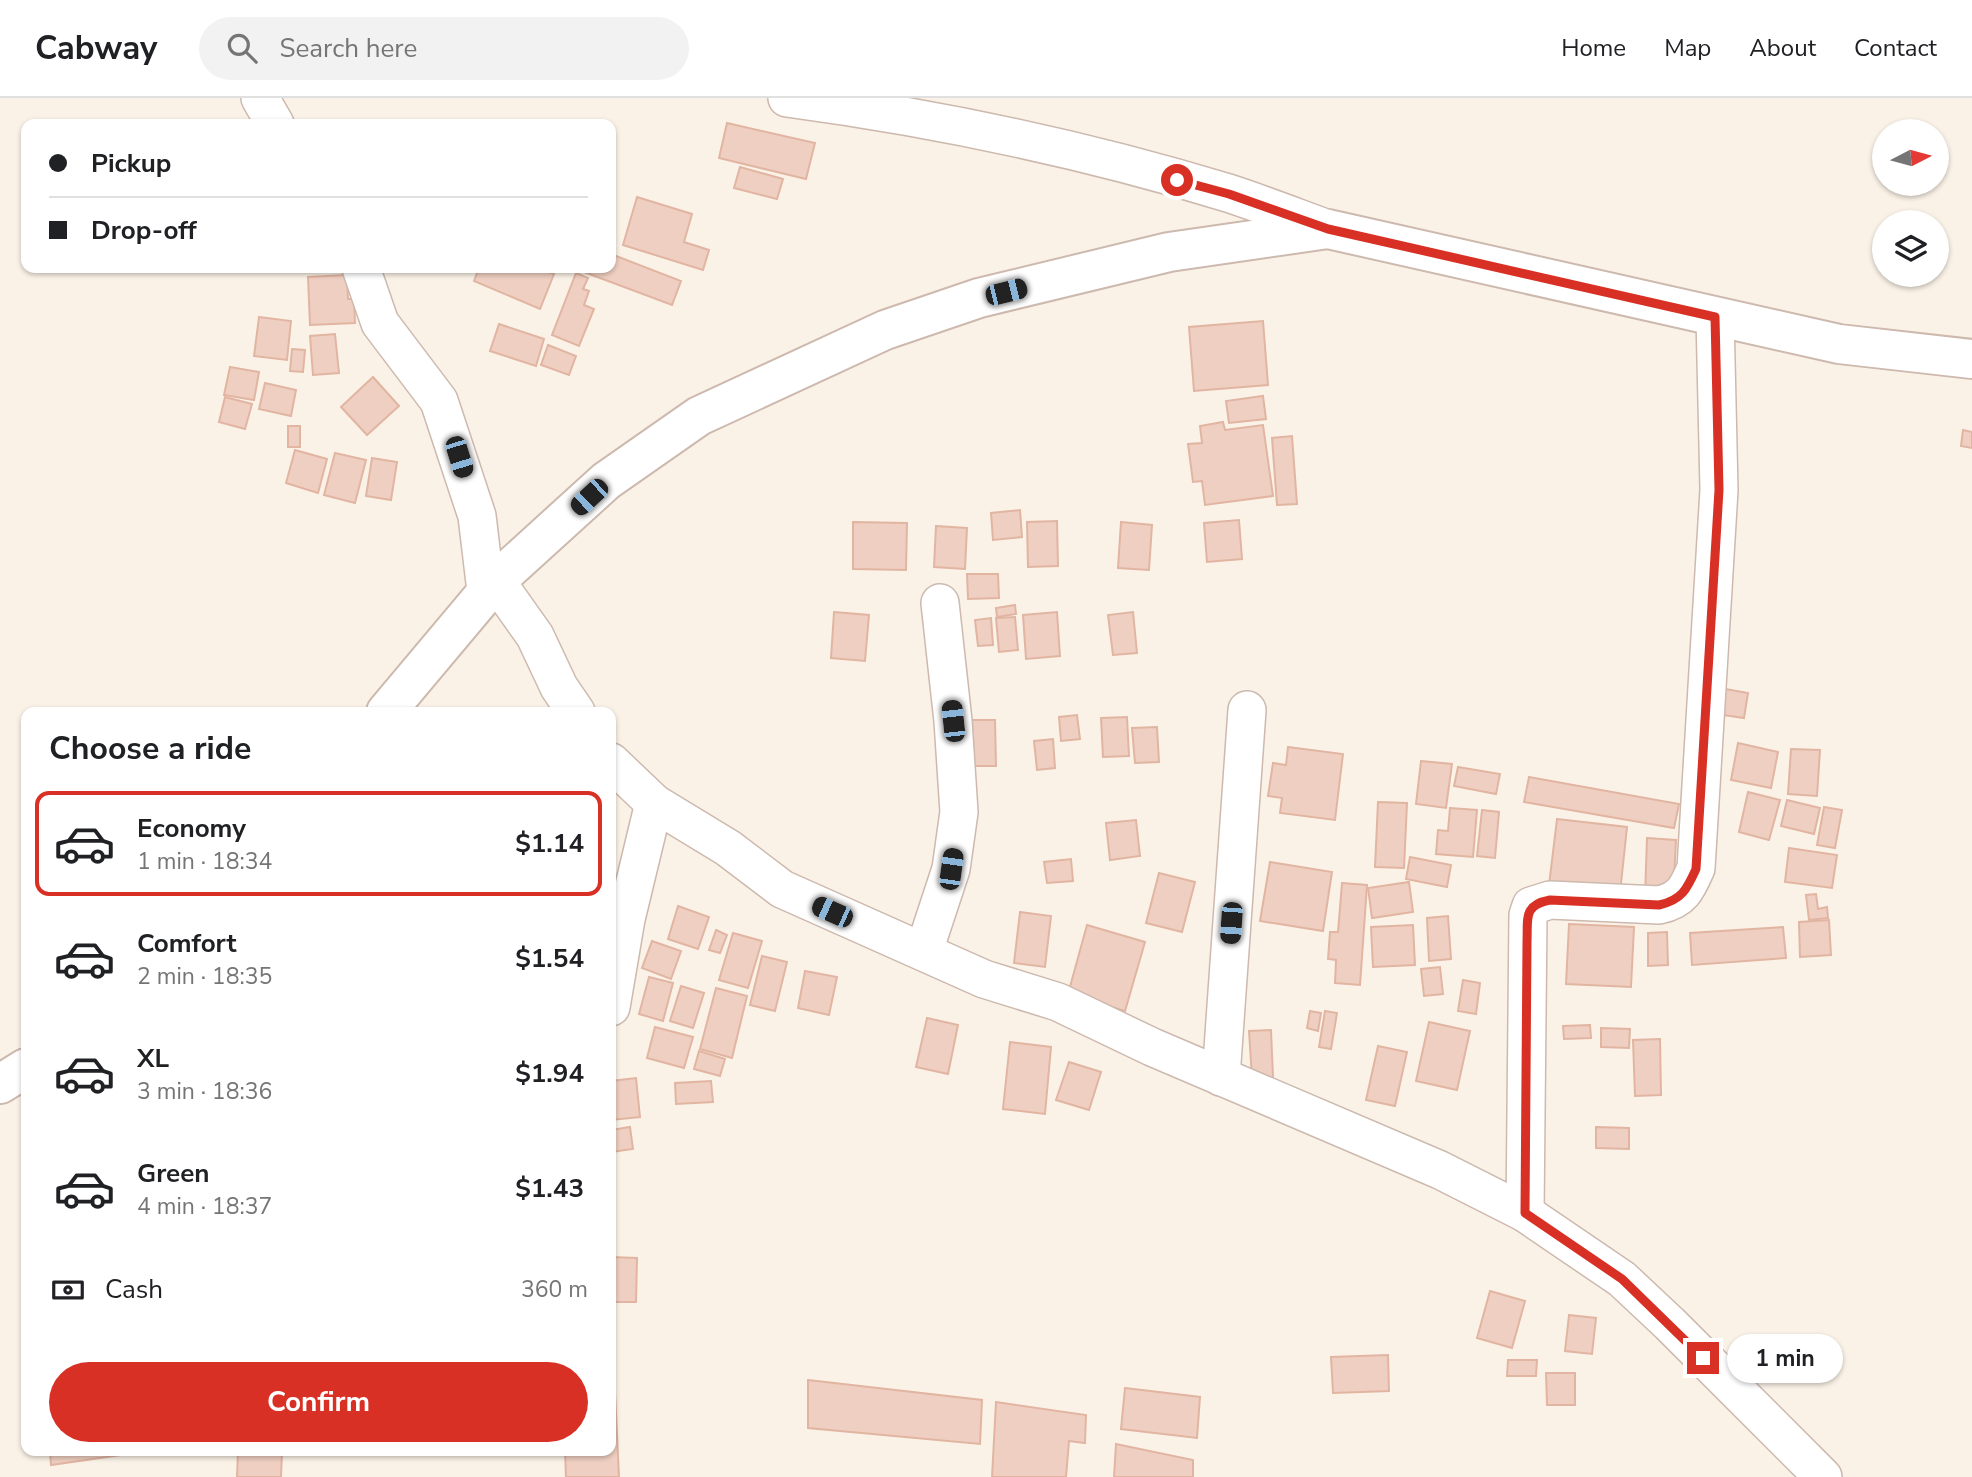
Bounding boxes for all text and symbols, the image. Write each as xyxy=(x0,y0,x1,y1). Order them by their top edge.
search box xyxy=(199,17,689,80)
text: Cabway xyxy=(35,26,157,71)
icon: search xyxy=(223,29,261,67)
text: Search here xyxy=(279,31,417,66)
text: Home xyxy=(1561,32,1626,64)
text: Map xyxy=(1664,32,1711,64)
text: About xyxy=(1749,32,1816,64)
text: Contact xyxy=(1854,32,1937,64)
north arrow xyxy=(1872,119,1950,196)
map controls xyxy=(1872,119,1949,287)
text: Pickup xyxy=(91,146,171,181)
route start xyxy=(1161,164,1193,196)
button: layers xyxy=(1872,210,1949,287)
text: Drop-off xyxy=(91,213,197,248)
car xyxy=(984,277,1029,307)
car xyxy=(443,434,476,480)
car xyxy=(567,475,612,519)
car xyxy=(941,699,966,743)
text: Choose a ride xyxy=(49,727,251,770)
text: Economy xyxy=(137,811,246,846)
icon: car xyxy=(53,812,116,875)
text: $1.14 xyxy=(515,826,584,861)
text: 1 min · 18:34 xyxy=(137,846,272,877)
car xyxy=(938,847,965,891)
car xyxy=(809,894,856,930)
car xyxy=(1220,901,1243,945)
text: Comfort xyxy=(137,926,237,961)
icon: car xyxy=(53,927,116,990)
text: $1.54 xyxy=(515,941,584,976)
text: 2 min · 18:35 xyxy=(137,961,272,992)
text: XL xyxy=(137,1041,169,1076)
icon: car xyxy=(53,1042,116,1105)
text: $1.94 xyxy=(515,1056,584,1091)
text: 3 min · 18:36 xyxy=(137,1076,272,1107)
text: Green xyxy=(137,1156,210,1191)
icon: car xyxy=(53,1157,116,1220)
text: $1.43 xyxy=(515,1171,584,1206)
text: 4 min · 18:37 xyxy=(137,1191,272,1222)
icon: cash xyxy=(49,1271,87,1309)
text: Cash xyxy=(105,1272,163,1307)
text: 360 m xyxy=(521,1274,588,1305)
callout: 1 min xyxy=(1728,1334,1843,1382)
route end xyxy=(1687,1342,1719,1374)
text: 1 min xyxy=(1755,1343,1815,1374)
button: Confirm xyxy=(49,1362,588,1442)

